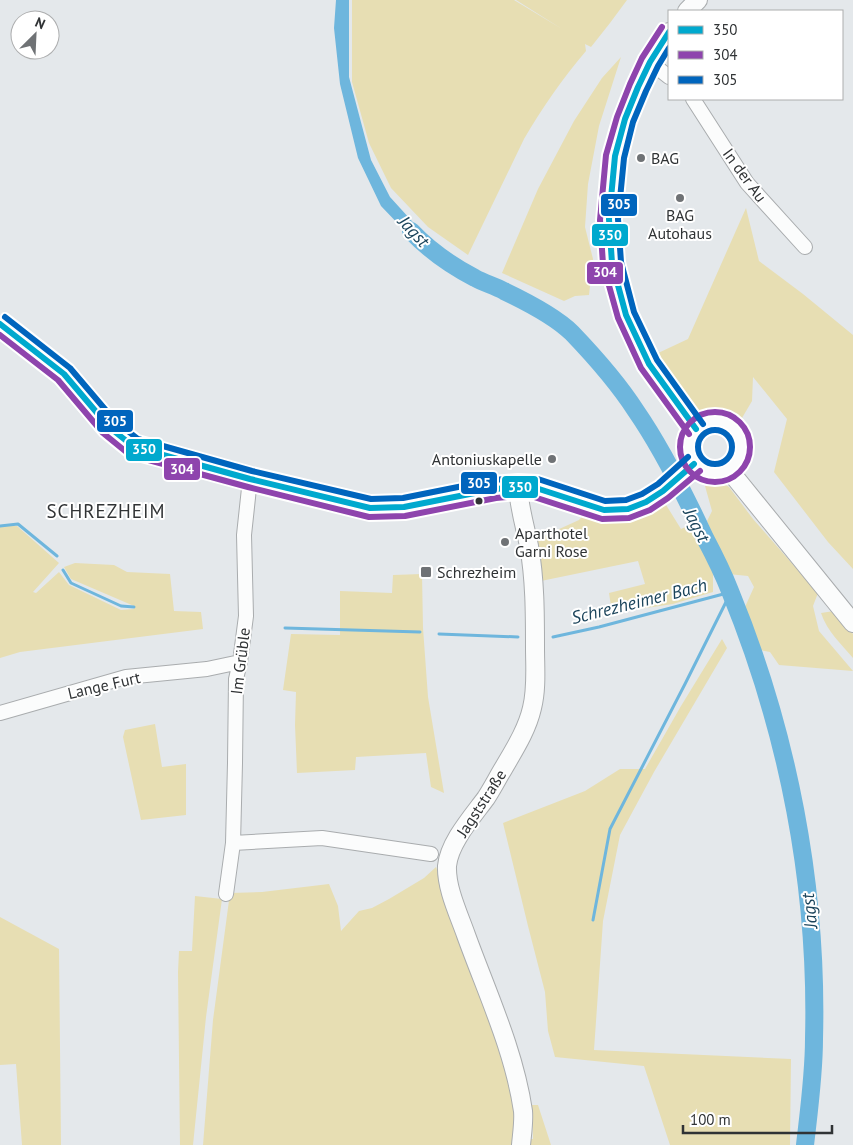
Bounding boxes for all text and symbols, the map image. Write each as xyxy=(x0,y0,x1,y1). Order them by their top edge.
north arrow xyxy=(10,10,60,60)
legend xyxy=(668,10,843,100)
text: N xyxy=(32,13,48,33)
text: 350 xyxy=(713,20,738,39)
text: 304 xyxy=(713,45,738,64)
text: 305 xyxy=(713,70,738,89)
street label: In der Au xyxy=(719,144,771,206)
place label: BAG xyxy=(651,148,679,168)
marker: BAG xyxy=(635,152,647,164)
marker: BAG Autohaus xyxy=(674,192,686,204)
line badge: 305 xyxy=(600,193,638,217)
text: 305 xyxy=(607,195,631,213)
place label: BAG Autohaus xyxy=(648,205,712,243)
water label: Jagst xyxy=(392,209,435,253)
line badge: 350 xyxy=(591,223,629,247)
text: 350 xyxy=(598,226,622,244)
line badge: 304 xyxy=(586,261,624,285)
text: 304 xyxy=(593,263,617,281)
line badge: 305 xyxy=(96,409,134,433)
text: 305 xyxy=(103,412,127,430)
line badge: 350 xyxy=(125,438,163,462)
text: 350 xyxy=(132,440,156,458)
place label: Antoniuskapelle xyxy=(432,449,542,469)
marker: Antoniuskapelle xyxy=(546,453,558,465)
line badge: 304 xyxy=(163,457,201,481)
text: 304 xyxy=(170,460,194,478)
line badge: 305 xyxy=(460,471,498,495)
text: 305 xyxy=(467,474,491,492)
line badge: 350 xyxy=(501,475,539,499)
text: 350 xyxy=(508,478,532,496)
unlabelled marker xyxy=(474,496,484,506)
district label: SCHREZHEIM xyxy=(46,499,166,523)
water label: Jagst xyxy=(678,502,716,547)
place label: Aparthotel Garni Rose xyxy=(515,523,588,561)
marker: Aparthotel Garni Rose xyxy=(499,536,511,548)
place label: Schrezheim xyxy=(437,562,516,582)
marker: Schrezheim xyxy=(419,565,433,579)
water label: Schrezheimer Bach xyxy=(569,573,709,629)
street label: Im Grüble xyxy=(226,626,254,696)
street label: Lange Furt xyxy=(66,667,143,703)
street label: Jagststraße xyxy=(451,765,510,841)
water label: Jagst xyxy=(796,891,823,932)
scale bar xyxy=(683,1102,832,1134)
text: 100 m xyxy=(690,1110,731,1129)

